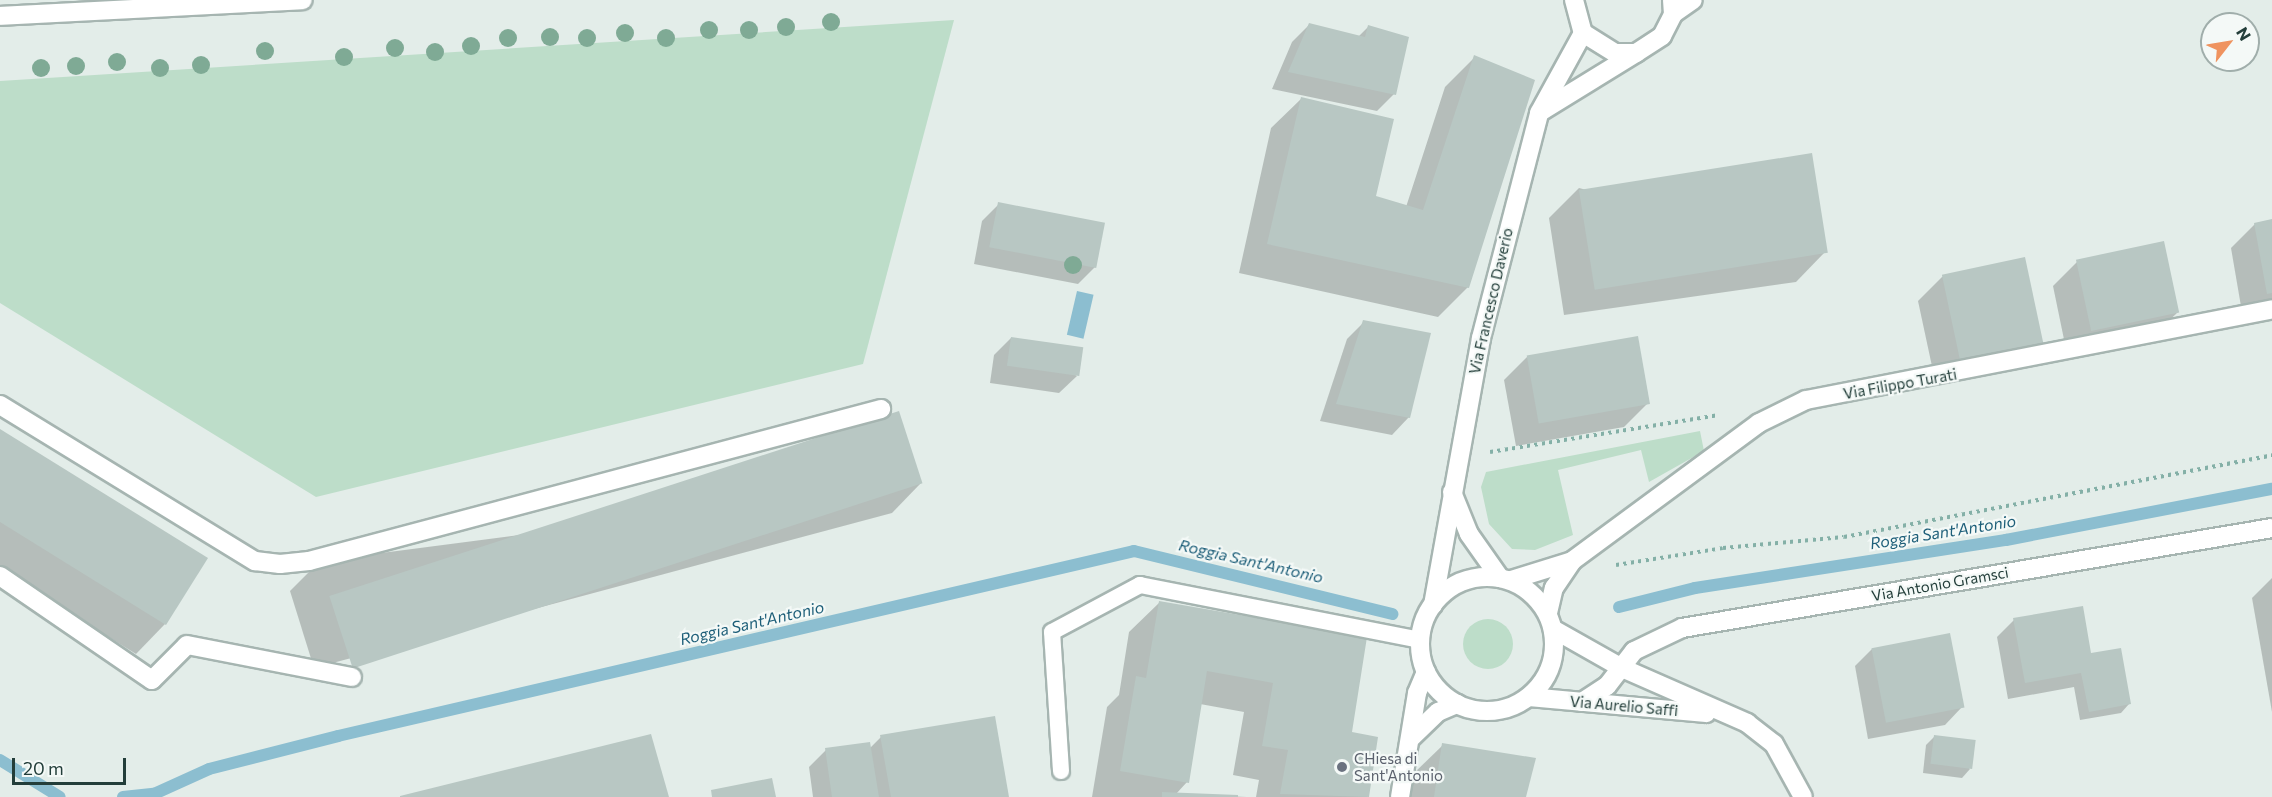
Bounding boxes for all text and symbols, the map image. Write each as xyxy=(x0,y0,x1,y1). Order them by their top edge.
north arrow xyxy=(2200,12,2260,72)
text: N xyxy=(2233,23,2255,44)
street label: Via Francesco Daverio xyxy=(1465,226,1517,376)
street label: Via Filippo Turati xyxy=(1842,365,1958,403)
water label: Roggia Sant'Antonio xyxy=(1869,511,2017,553)
water label: Roggia Sant'Antonio xyxy=(1177,535,1325,587)
street label: Via Antonio Gramsci xyxy=(1870,563,2010,605)
water label: Roggia Sant'Antonio xyxy=(678,597,826,649)
street label: Via Aurelio Saffi xyxy=(1569,692,1679,720)
scale bar xyxy=(15,746,129,784)
place label: CHiesa di Sant'Antonio xyxy=(1354,749,1443,784)
text: 20 m xyxy=(23,757,64,779)
marker: CHiesa di Sant'Antonio xyxy=(1335,760,1349,774)

